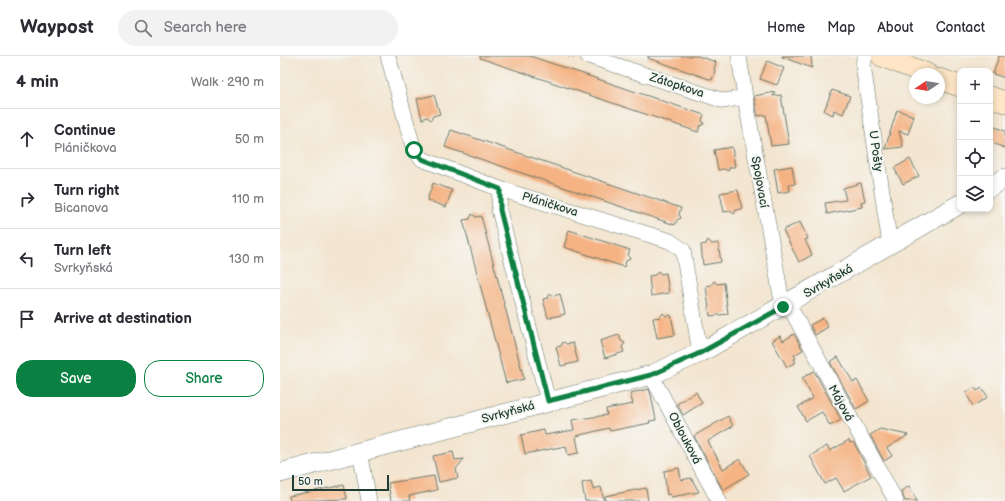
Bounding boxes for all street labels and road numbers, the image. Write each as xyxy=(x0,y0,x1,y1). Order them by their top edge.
street label: Zátopkova xyxy=(647,69,706,101)
street label: U Pošty xyxy=(865,129,886,173)
street label: Spojovací xyxy=(748,155,771,209)
street label: Pláničkova xyxy=(520,189,580,220)
street label: Svrkyňská xyxy=(801,261,856,302)
street label: Májová xyxy=(825,382,857,424)
street label: Svrkyňská xyxy=(480,398,537,427)
street label: Oblouková xyxy=(665,410,705,467)

